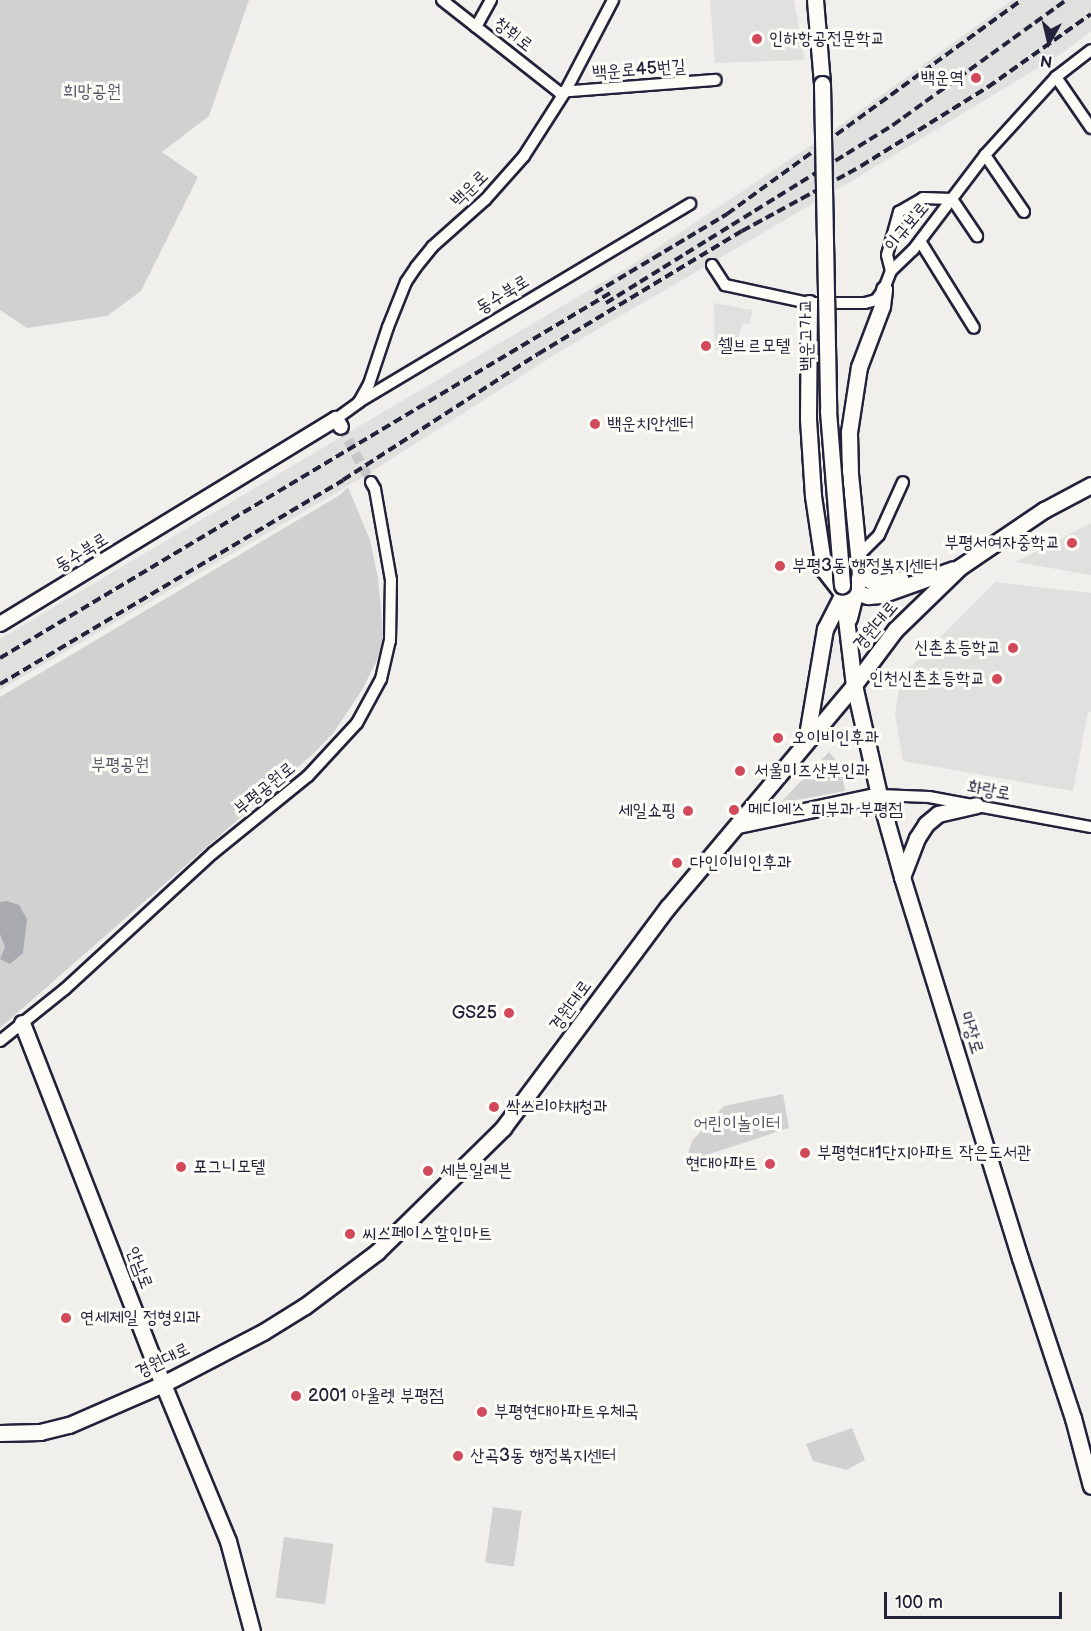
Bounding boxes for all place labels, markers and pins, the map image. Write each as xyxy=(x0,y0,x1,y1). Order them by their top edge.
place label: 인하항공전문학교 xyxy=(769,28,885,50)
marker: 인하항공전문학교 xyxy=(750,32,764,46)
place label: 백운역 xyxy=(921,67,964,89)
marker: 백운역 xyxy=(969,71,983,85)
place label: 쉘브르모텔 xyxy=(718,335,790,357)
marker: 쉘브르모텔 xyxy=(699,339,713,353)
place label: 백운치안센터 xyxy=(607,413,694,435)
marker: 백운치안센터 xyxy=(588,417,602,431)
place label: 부평서여자중학교 xyxy=(944,532,1060,554)
marker: 부평서여자중학교 xyxy=(1065,536,1079,550)
place label: 부평3동 행정복지센터 xyxy=(792,555,938,577)
marker: 부평3동 행정복지센터 xyxy=(773,559,787,573)
place label: 신촌초등학교 xyxy=(914,637,1001,659)
marker: 신촌초등학교 xyxy=(1006,641,1020,655)
place label: 인천신촌초등학교 xyxy=(869,668,985,690)
marker: 인천신촌초등학교 xyxy=(990,672,1004,686)
place label: 오이비인후과 xyxy=(792,727,879,749)
marker: 오이비인후과 xyxy=(769,729,787,747)
place label: 서울미즈산부인과 xyxy=(754,760,870,782)
marker: 서울미즈산부인과 xyxy=(731,762,749,780)
place label: 메디에스 피부과 부평점 xyxy=(748,799,903,821)
place label: 세일쇼핑 xyxy=(618,800,676,822)
marker: 메디에스 피부과 부평점 xyxy=(725,801,743,819)
marker: 세일쇼핑 xyxy=(681,804,695,818)
place label: 다인이비인후과 xyxy=(690,852,791,874)
marker: 다인이비인후과 xyxy=(668,854,686,872)
place label: GS25 xyxy=(452,1002,497,1024)
marker: GS25 xyxy=(502,1006,516,1020)
place label: 싹쓰리야채청과 xyxy=(506,1096,607,1118)
marker: 싹쓰리야채청과 xyxy=(487,1100,501,1114)
place label: 부평현대1단지아파트 작은도서관 xyxy=(817,1142,1032,1164)
marker: 부평현대1단지아파트 작은도서관 xyxy=(798,1146,812,1160)
place label: 현대아파트 xyxy=(686,1153,758,1175)
place label: 포그니모텔 xyxy=(193,1156,265,1178)
marker: 현대아파트 xyxy=(763,1157,777,1171)
marker: 포그니모텔 xyxy=(174,1160,188,1174)
place label: 세븐일레븐 xyxy=(440,1160,512,1182)
marker: 세븐일레븐 xyxy=(421,1164,435,1178)
place label: 씨스페이스할인마트 xyxy=(362,1223,492,1245)
marker: 씨스페이스할인마트 xyxy=(343,1227,357,1241)
place label: 연세제일 정형외과 xyxy=(80,1307,201,1329)
marker: 연세제일 정형외과 xyxy=(57,1309,75,1327)
place label: 2001 아울렛 부평점 xyxy=(308,1385,443,1407)
marker: 2001 아울렛 부평점 xyxy=(289,1389,303,1403)
place label: 부평현대아파트우체국 xyxy=(494,1401,639,1423)
marker: 부평현대아파트우체국 xyxy=(475,1405,489,1419)
place label: 산곡3동 행정복지센터 xyxy=(470,1445,616,1467)
marker: 산곡3동 행정복지센터 xyxy=(451,1449,465,1463)

